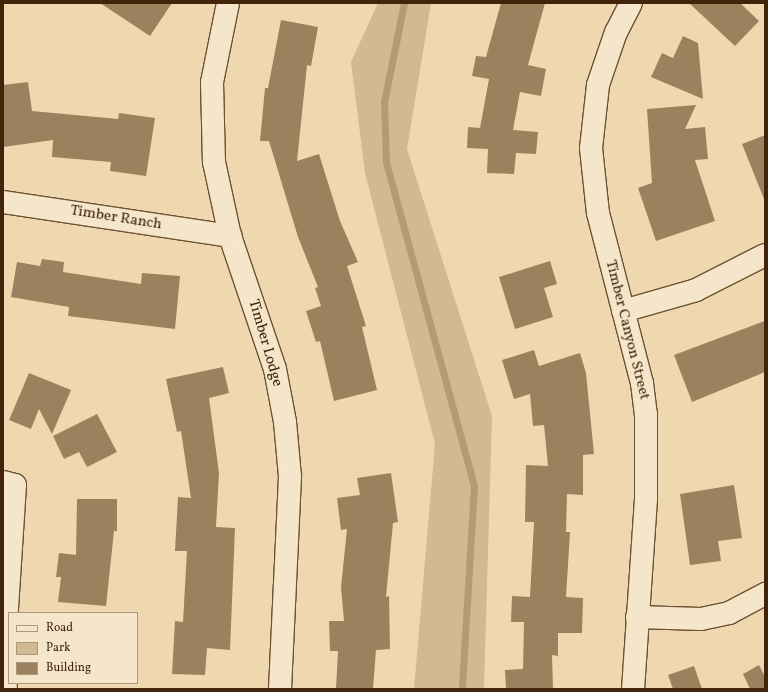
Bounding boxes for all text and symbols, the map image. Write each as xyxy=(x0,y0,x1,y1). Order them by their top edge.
street label: Timber Ranch xyxy=(69,202,163,234)
street label: Timber Canyon Street xyxy=(601,258,653,402)
street label: Timber Lodge xyxy=(244,297,286,389)
legend xyxy=(8,612,138,684)
text: Road xyxy=(46,620,73,636)
text: Park xyxy=(46,640,71,656)
text: Building xyxy=(46,660,91,676)

